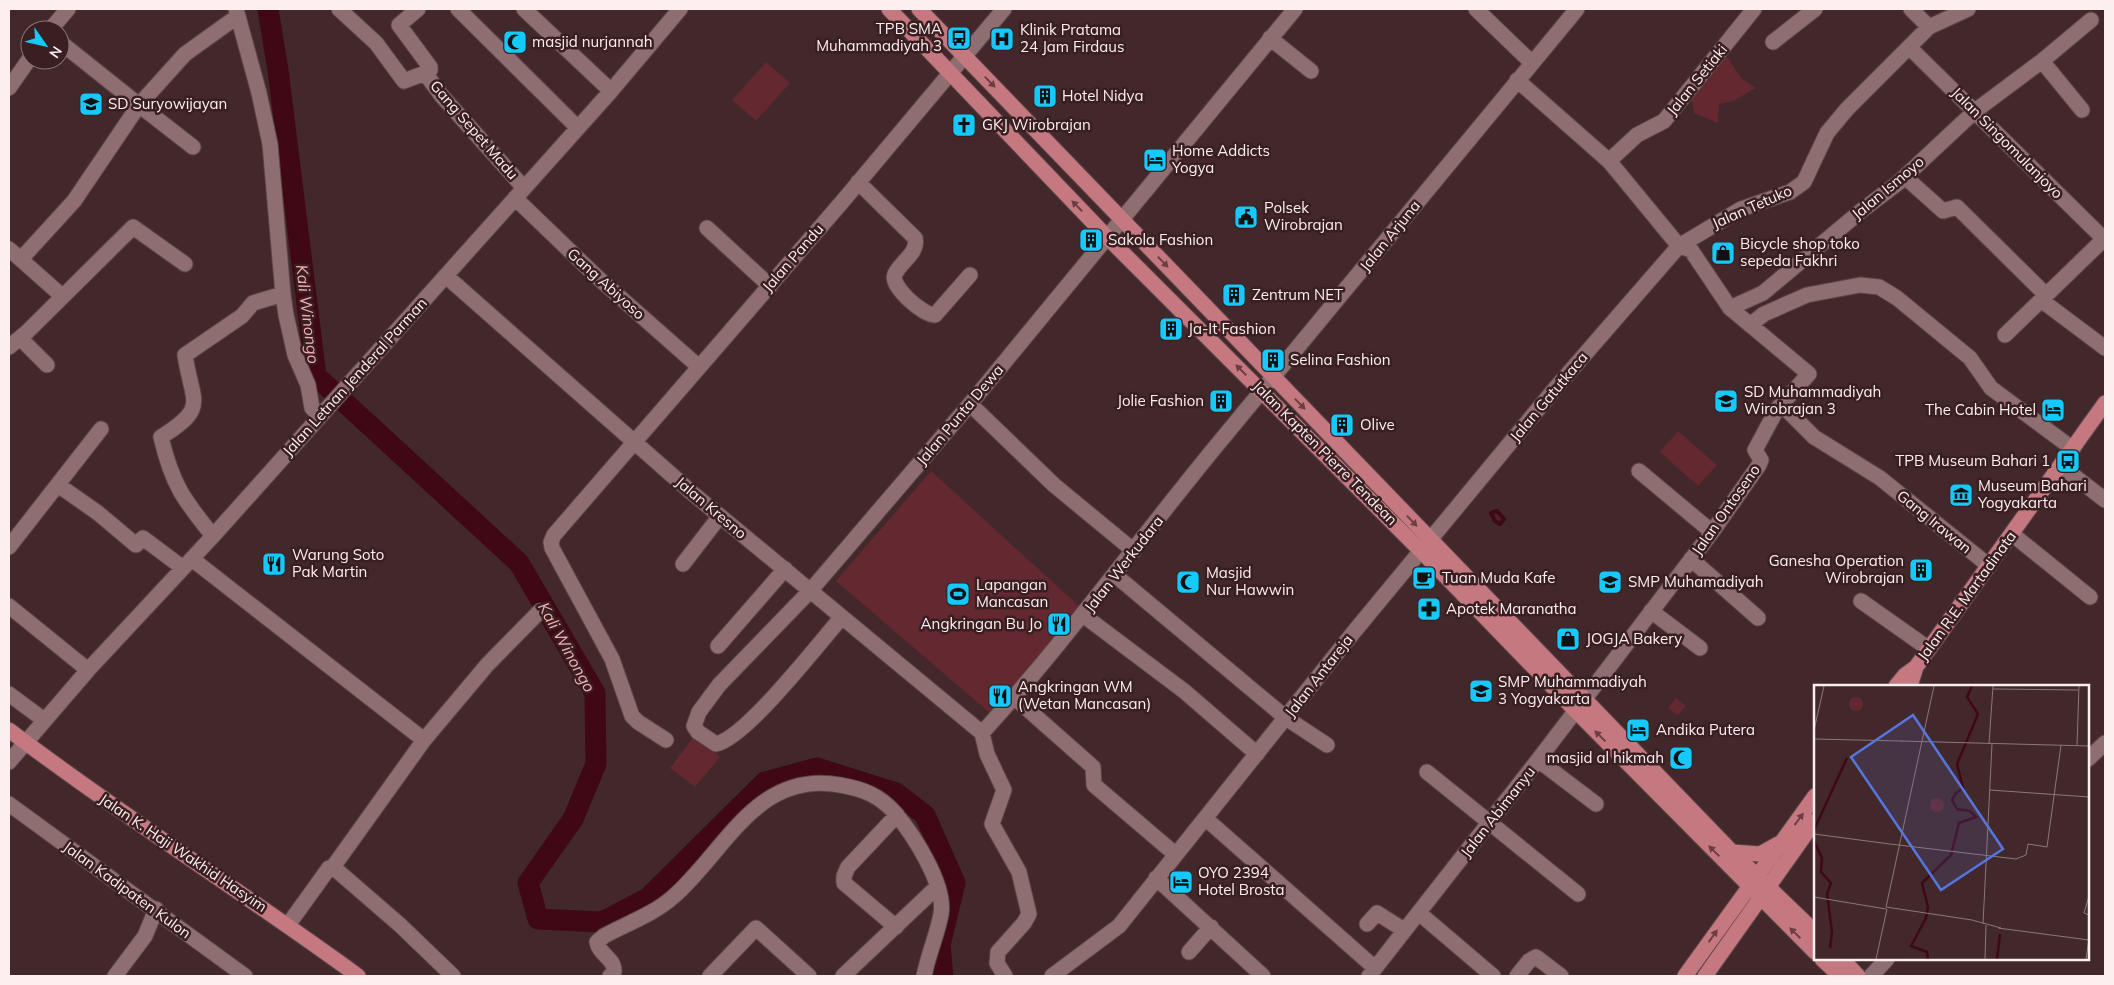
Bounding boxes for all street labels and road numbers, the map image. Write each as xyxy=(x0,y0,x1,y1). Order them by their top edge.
street label: Jalan Setiaki xyxy=(1662,40,1731,119)
street label: Gang Sepet Madu xyxy=(426,76,523,183)
street label: Jalan Singomulanjoyo xyxy=(1948,83,2067,202)
street label: Jalan Ismoyo xyxy=(1848,152,1928,223)
street label: Jalan Tetuko xyxy=(1709,181,1795,233)
street label: Jalan Arjuna xyxy=(1355,196,1424,275)
street label: Jalan Pandu xyxy=(758,220,827,296)
street label: Gang Abiyoso xyxy=(564,244,649,323)
street label: Jalan Letnan Jenderal Parman xyxy=(278,293,431,460)
street label: Jalan Gatutkaca xyxy=(1506,348,1592,445)
street label: Jalan Punta Dewa xyxy=(912,360,1007,469)
street label: Jalan Kapten Pierre Tendean xyxy=(1249,376,1402,529)
street label: Jalan Ontoseno xyxy=(1687,461,1764,559)
street label: Jalan Kresno xyxy=(672,472,751,543)
street label: Gang Irawan xyxy=(1893,486,1975,557)
street label: Jalan Werkudara xyxy=(1080,512,1167,616)
street label: Jalan R.E. Martadinata xyxy=(1913,527,2020,664)
street label: Jalan Antareja xyxy=(1281,631,1357,721)
street label: Jalan Abimanyu xyxy=(1456,762,1539,861)
street label: Jalan K. Haji Wakhid Hasyim xyxy=(96,789,271,916)
street label: Jalan Kadipaten Kulon xyxy=(60,837,195,942)

